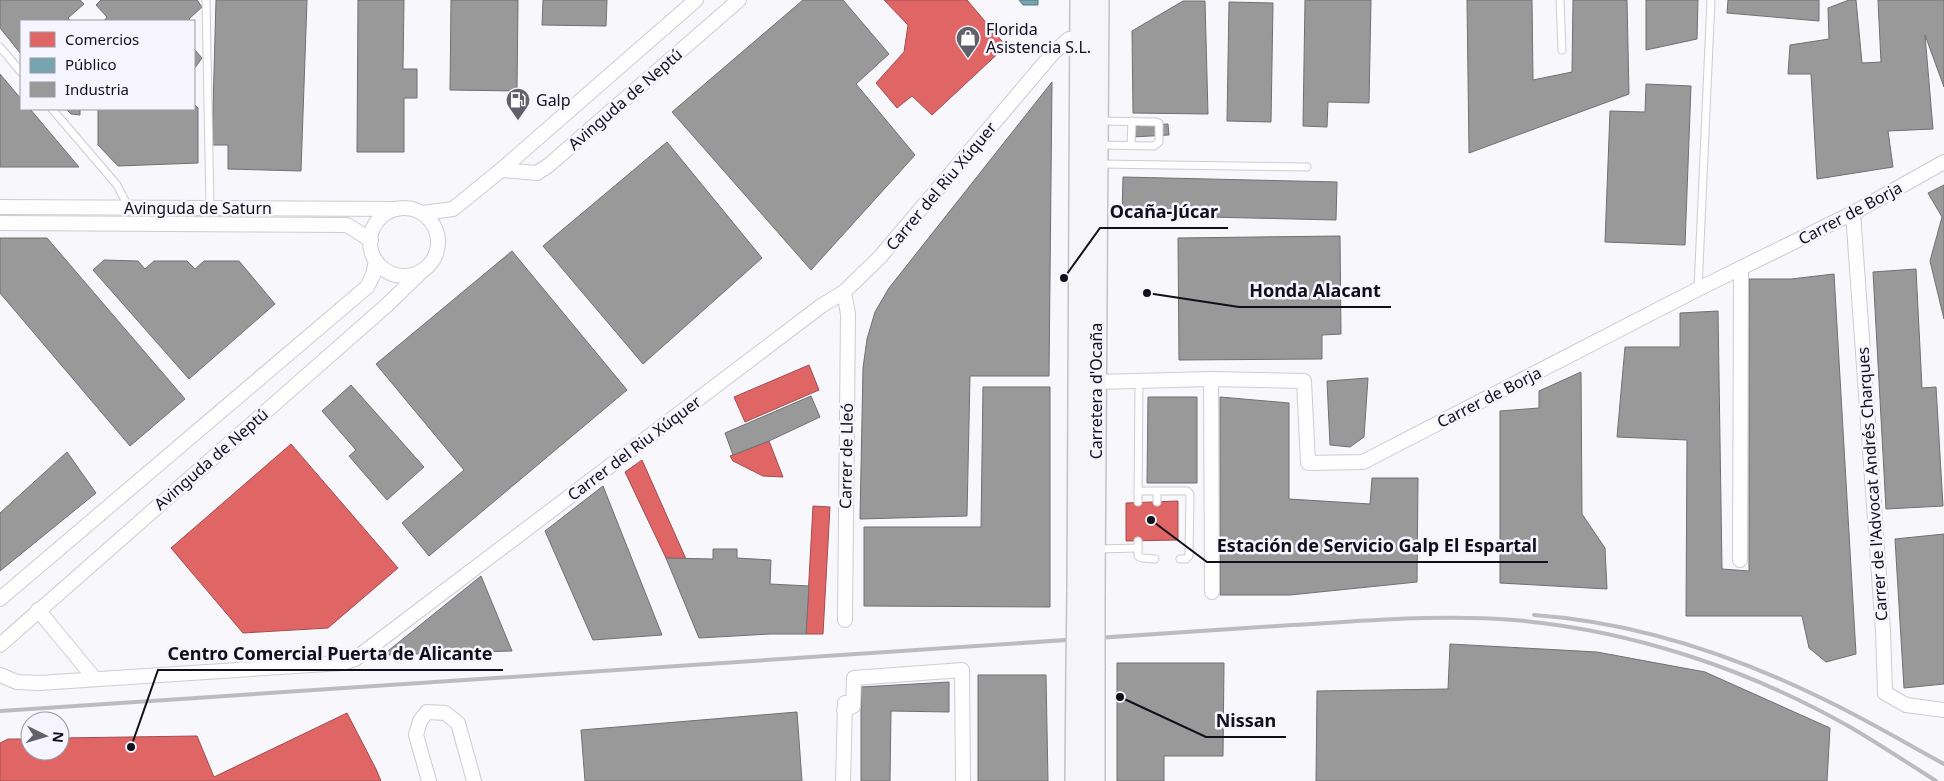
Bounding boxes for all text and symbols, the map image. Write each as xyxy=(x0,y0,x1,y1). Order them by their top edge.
place label: Florida Asistencia S.L. xyxy=(986,18,1091,58)
legend xyxy=(20,20,195,110)
shop icon: Florida Asistencia S.L. xyxy=(955,25,981,59)
text: Comercios xyxy=(65,29,139,49)
street label: Avinguda de Neptú xyxy=(563,43,687,155)
text: Público xyxy=(65,54,117,74)
text: Industria xyxy=(65,79,129,99)
fuel station icon: Galp xyxy=(505,87,531,121)
place label: Galp xyxy=(536,89,571,111)
street label: Carrer del Riu Xúquer xyxy=(881,117,1002,255)
street label: Carrer de Borja xyxy=(1794,176,1906,250)
callout: Ocaña-Júcar xyxy=(1100,195,1228,228)
street label: Avinguda de Saturn xyxy=(124,197,272,219)
text: Ocaña-Júcar xyxy=(1110,199,1218,223)
callout: Honda Alacant xyxy=(1239,274,1391,307)
text: Honda Alacant xyxy=(1249,278,1381,302)
street label: Carretera d'Ocaña xyxy=(1085,323,1107,459)
street label: Carrer de l'Advocat Andrés Charques xyxy=(1851,346,1893,622)
street label: Carrer de Borja xyxy=(1433,361,1545,433)
street label: Carrer del Riu Xúquer xyxy=(563,390,705,505)
street label: Avinguda de Neptú xyxy=(149,403,273,515)
street label: Carrer de Lleó xyxy=(834,403,858,509)
callout: Estación de Servicio Galp El Espartal xyxy=(1207,529,1548,562)
text: Estación de Servicio Galp El Espartal xyxy=(1217,533,1537,557)
callout: Centro Comercial Puerta de Alicante xyxy=(158,637,503,670)
text: Centro Comercial Puerta de Alicante xyxy=(168,641,493,665)
callout: Nissan xyxy=(1206,704,1286,737)
text: Nissan xyxy=(1216,708,1276,732)
north arrow xyxy=(20,711,70,761)
text: N xyxy=(48,731,68,744)

